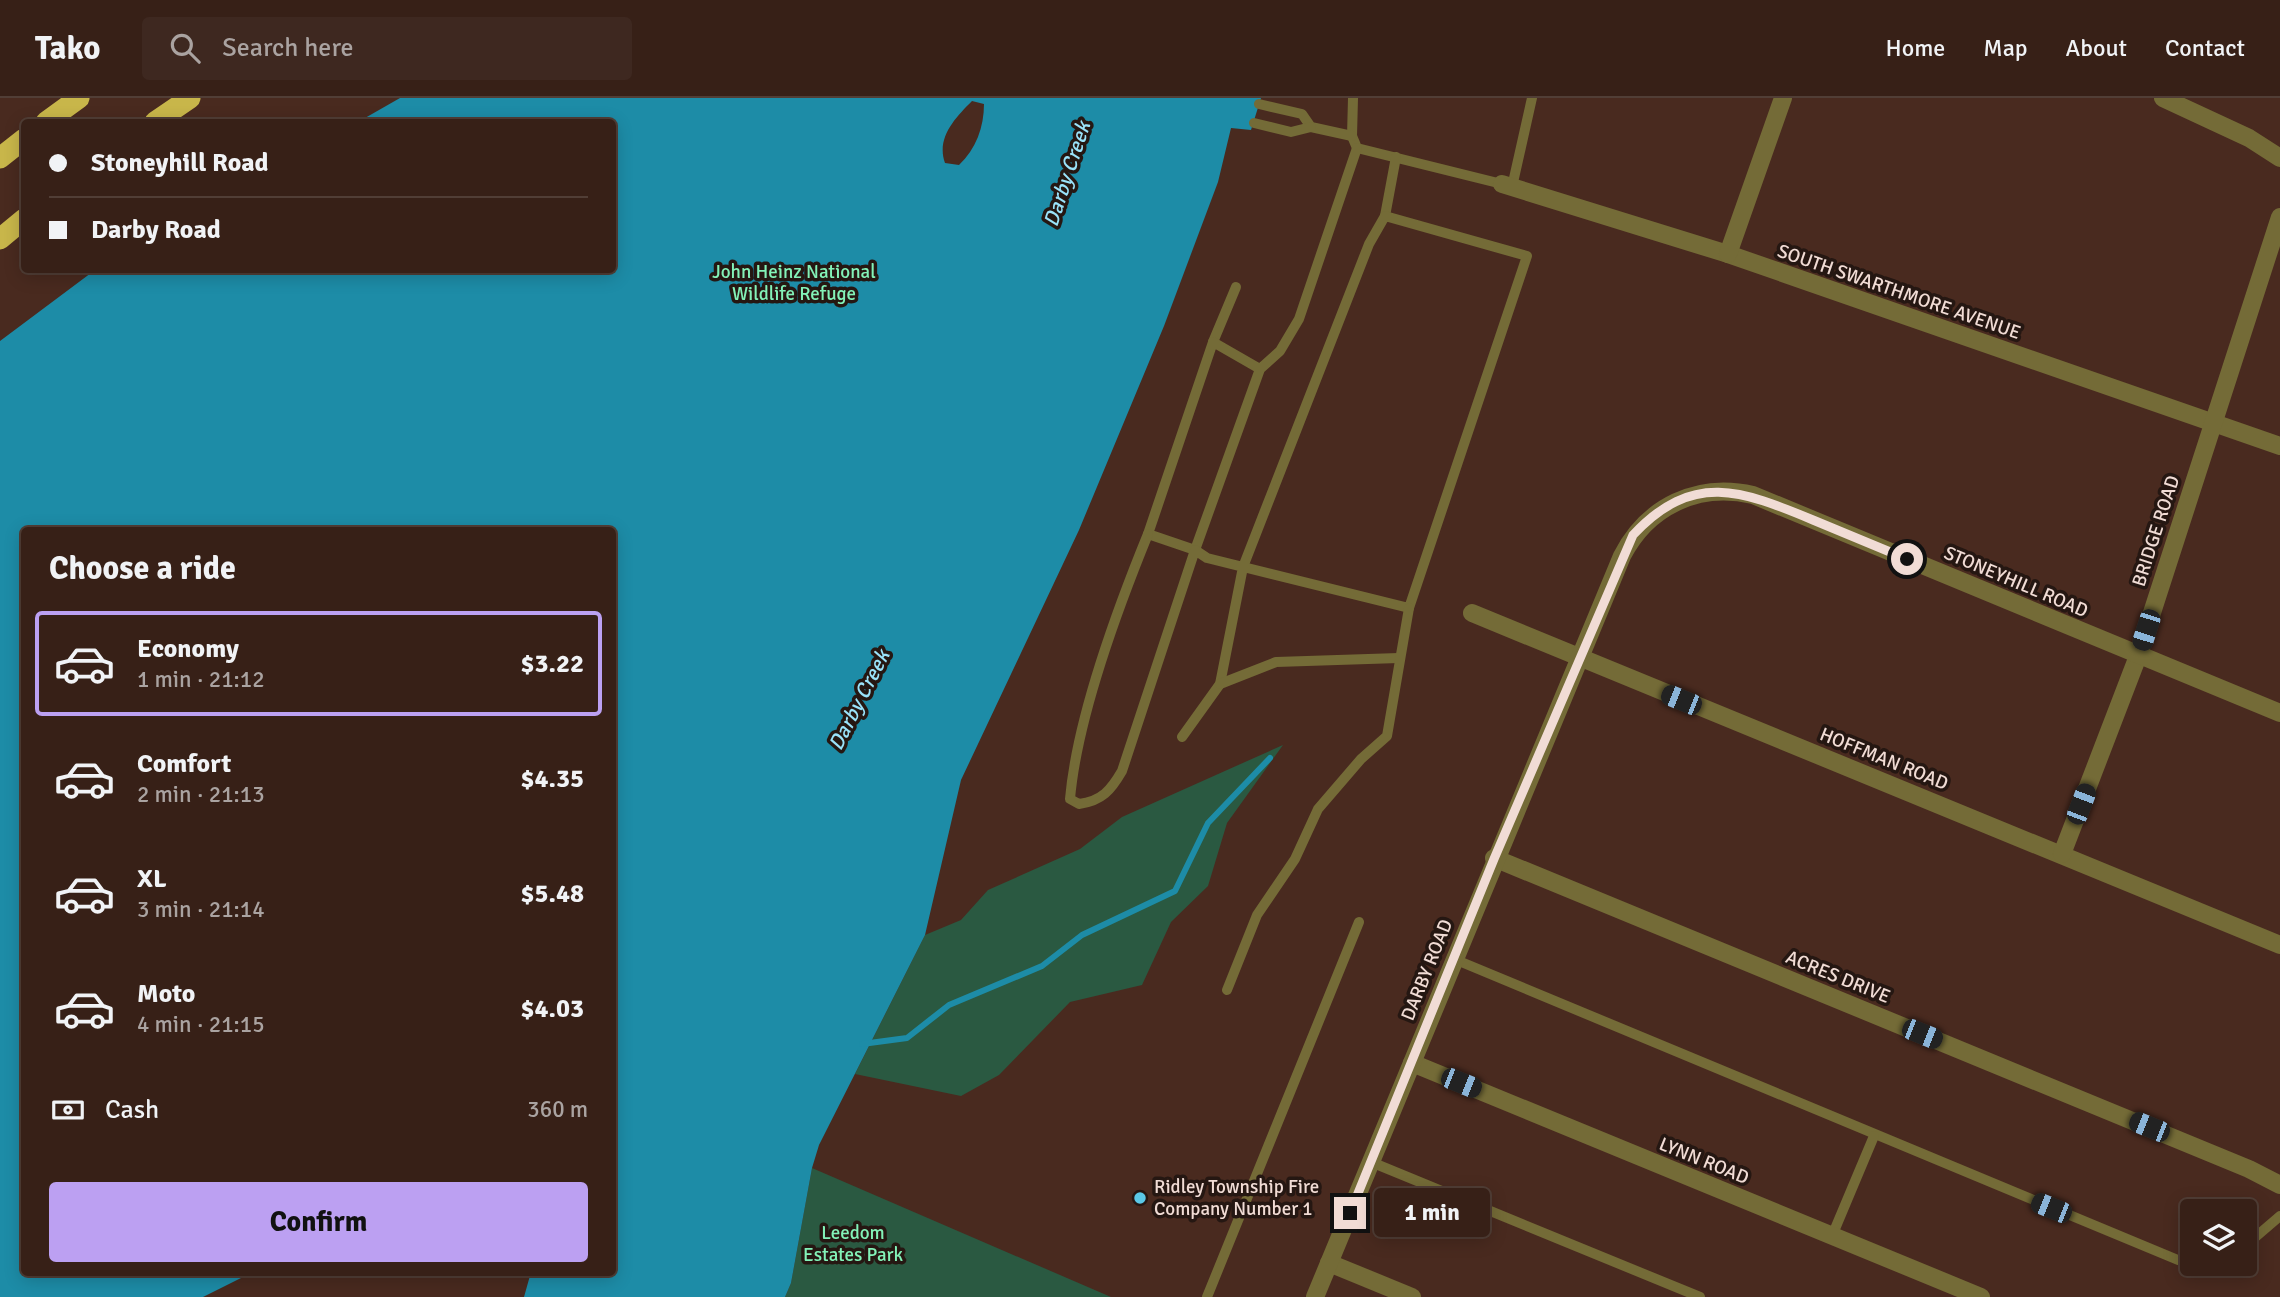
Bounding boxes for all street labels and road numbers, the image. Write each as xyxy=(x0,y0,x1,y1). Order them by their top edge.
street label: SOUTH SWARTHMORE AVENUE xyxy=(1774,239,2024,345)
street label: BRIDGE ROAD xyxy=(2127,472,2185,590)
street label: STONEYHILL ROAD xyxy=(1940,541,2092,623)
street label: HOFFMAN ROAD xyxy=(1816,722,1952,796)
street label: DARBY ROAD xyxy=(1396,916,1458,1024)
street label: ACRES DRIVE xyxy=(1782,945,1894,1009)
street label: LYNN ROAD xyxy=(1656,1132,1752,1190)

